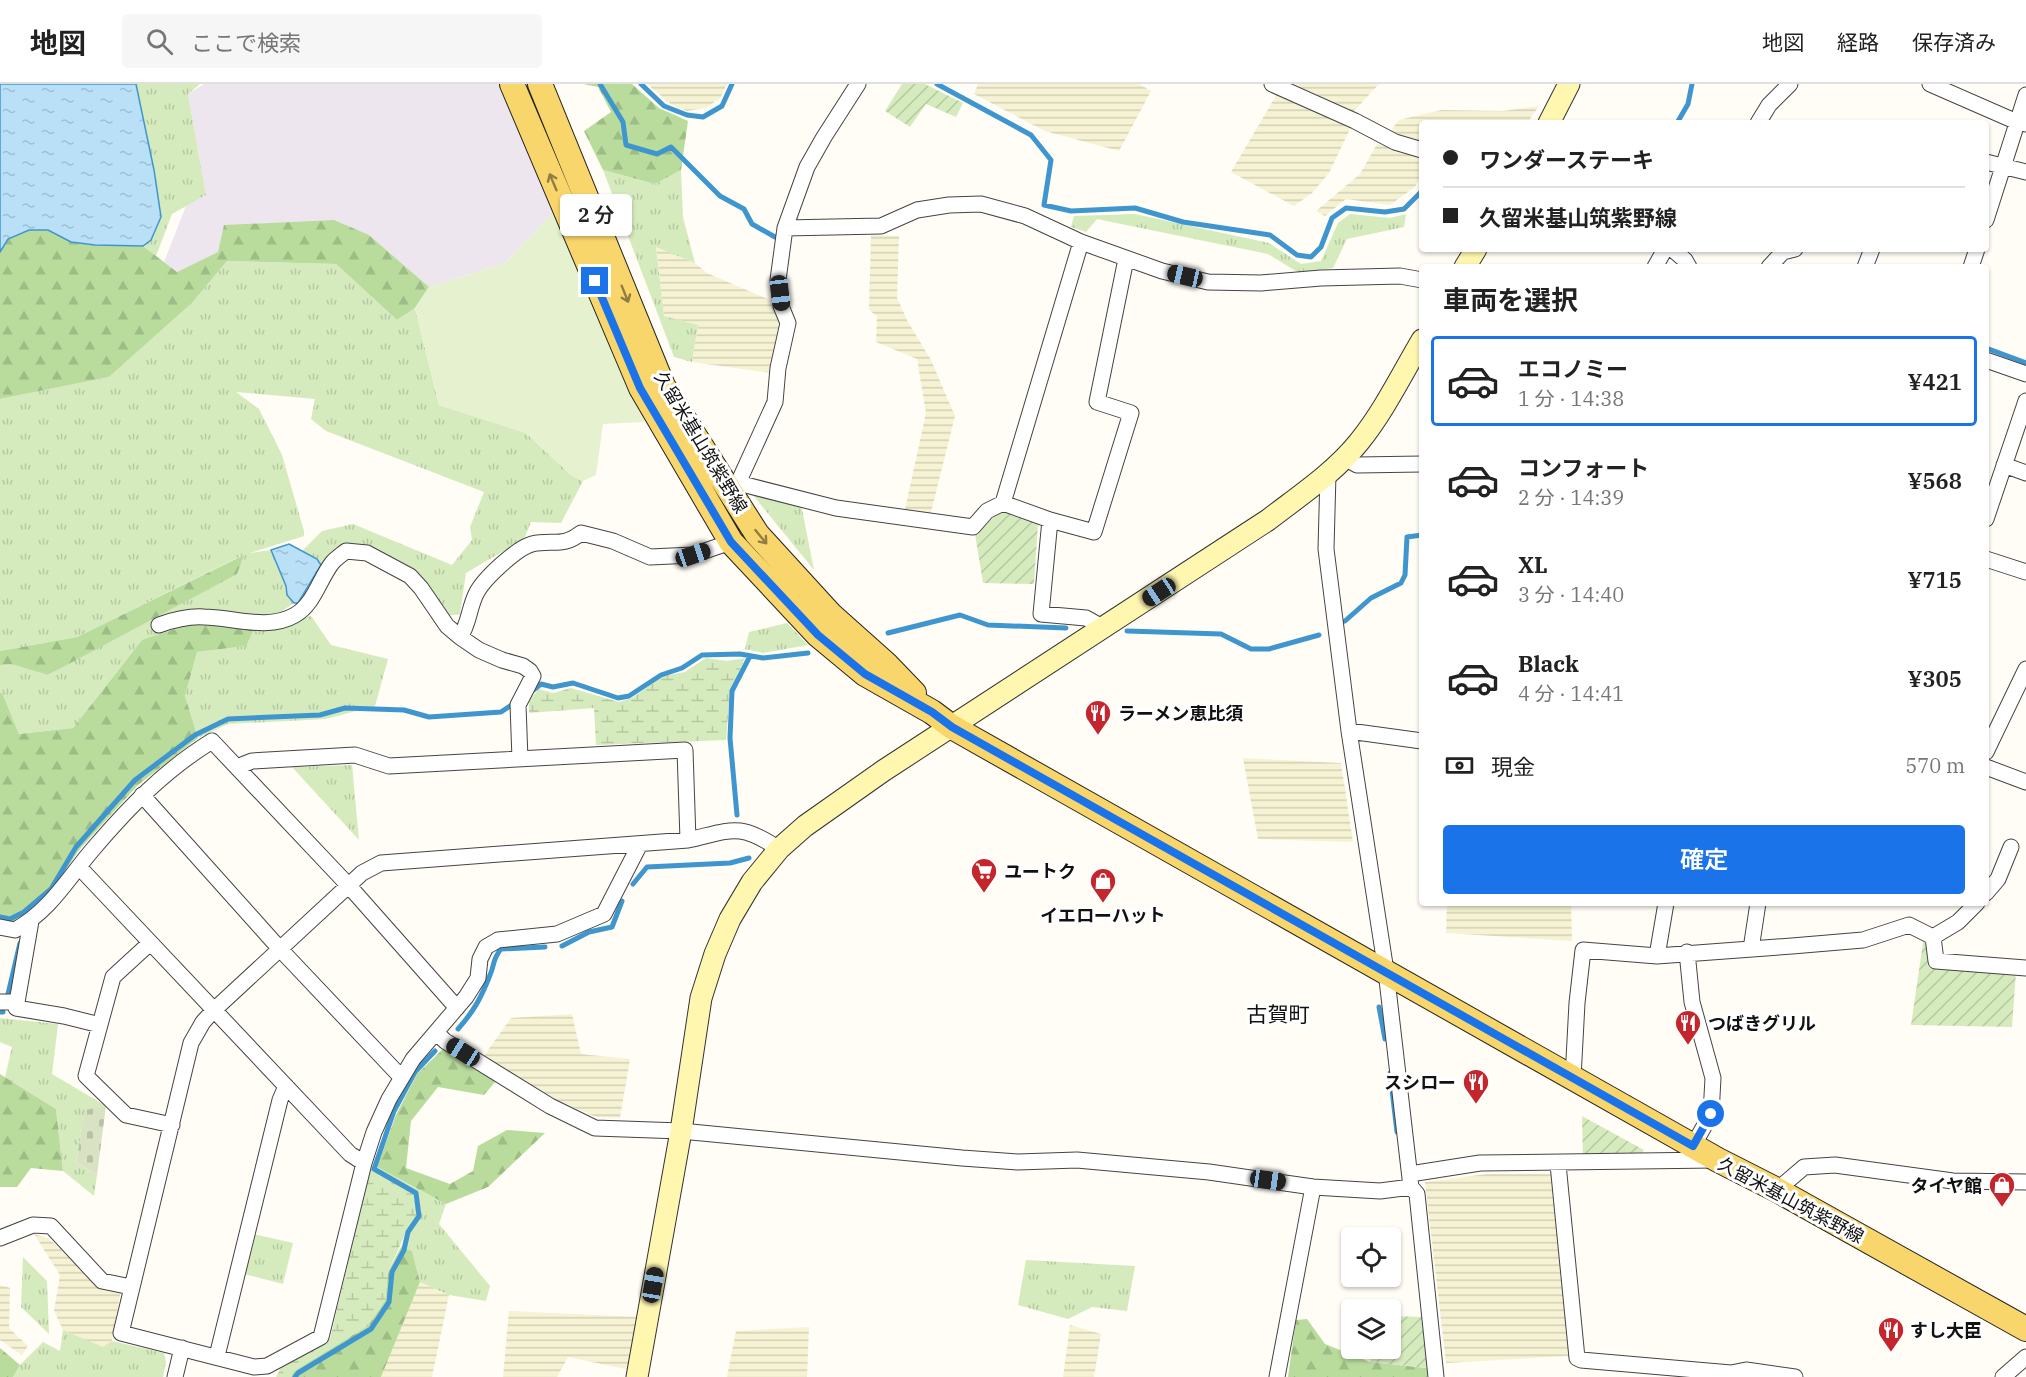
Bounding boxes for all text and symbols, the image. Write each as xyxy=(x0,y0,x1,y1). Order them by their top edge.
search box xyxy=(122,14,542,68)
text: 地図 xyxy=(30,24,86,61)
icon: search xyxy=(143,25,176,58)
text: ここで検索 xyxy=(191,28,301,57)
text: 地図 xyxy=(1762,28,1804,56)
text: 経路 xyxy=(1837,28,1879,56)
text: 保存済み xyxy=(1912,28,1996,56)
text: ワンダーステーキ xyxy=(1479,145,1654,174)
one-way arrow xyxy=(547,174,558,192)
callout: 2 分 xyxy=(559,194,631,236)
text: 2 分 xyxy=(578,201,614,228)
text: 久留米基山筑紫野線 xyxy=(1479,203,1677,232)
car xyxy=(1165,263,1205,289)
route end xyxy=(581,267,608,294)
car xyxy=(769,274,791,312)
text: 車両を選択 xyxy=(1443,282,1578,317)
one-way arrow xyxy=(621,284,632,303)
icon: car xyxy=(1446,354,1500,408)
text: エコノミー xyxy=(1518,354,1628,383)
street label: 久留米基山筑紫野線 xyxy=(649,367,753,517)
text: ¥421 xyxy=(1908,367,1962,396)
text: 1 分 · 14:38 xyxy=(1518,385,1624,412)
icon: car xyxy=(1446,453,1500,507)
text: コンフォート xyxy=(1518,453,1649,482)
text: ¥568 xyxy=(1908,466,1962,495)
text: 2 分 · 14:39 xyxy=(1518,484,1624,511)
one-way arrow xyxy=(754,528,767,544)
car xyxy=(673,541,713,569)
text: XL xyxy=(1518,550,1548,579)
icon: car xyxy=(1446,552,1500,606)
text: ¥715 xyxy=(1908,565,1962,594)
car xyxy=(1139,575,1179,609)
text: 3 分 · 14:40 xyxy=(1518,581,1624,608)
text: Black xyxy=(1518,649,1579,678)
icon: car xyxy=(1446,651,1500,705)
text: ¥305 xyxy=(1908,664,1962,693)
text: 4 分 · 14:41 xyxy=(1518,680,1624,707)
restaurant icon: ラーメン恵比須 xyxy=(1083,698,1113,736)
place label: ラーメン恵比須 xyxy=(1118,702,1243,725)
icon: cash xyxy=(1443,749,1476,782)
text: 現金 xyxy=(1491,752,1535,781)
text: 570 m xyxy=(1905,752,1965,779)
button: 確定 xyxy=(1443,825,1965,894)
supermarket icon: ユートク xyxy=(969,856,999,894)
place label: ユートク xyxy=(1004,860,1076,883)
shop icon: イエローハット xyxy=(1088,866,1118,904)
place label: イエローハット xyxy=(1040,904,1166,927)
district label: 古賀町 xyxy=(1247,1000,1310,1028)
restaurant icon: つばきグリル xyxy=(1673,1008,1703,1046)
place label: つばきグリル xyxy=(1708,1012,1816,1035)
car xyxy=(443,1035,483,1069)
restaurant icon: スシロー xyxy=(1461,1067,1491,1105)
place label: スシロー xyxy=(1384,1071,1456,1094)
route start xyxy=(1697,1100,1724,1127)
street label: 久留米基山筑紫野線 xyxy=(1714,1152,1868,1248)
car xyxy=(1249,1169,1287,1191)
shop icon: タイヤ館 xyxy=(1987,1170,2017,1208)
place label: タイヤ館 xyxy=(1911,1174,1982,1197)
map controls xyxy=(1341,1227,1401,1359)
button: locate xyxy=(1341,1227,1401,1287)
car xyxy=(641,1266,665,1304)
button: layers xyxy=(1341,1299,1401,1359)
restaurant icon: すし大臣 xyxy=(1876,1315,1906,1353)
place label: すし大臣 xyxy=(1910,1319,1982,1342)

